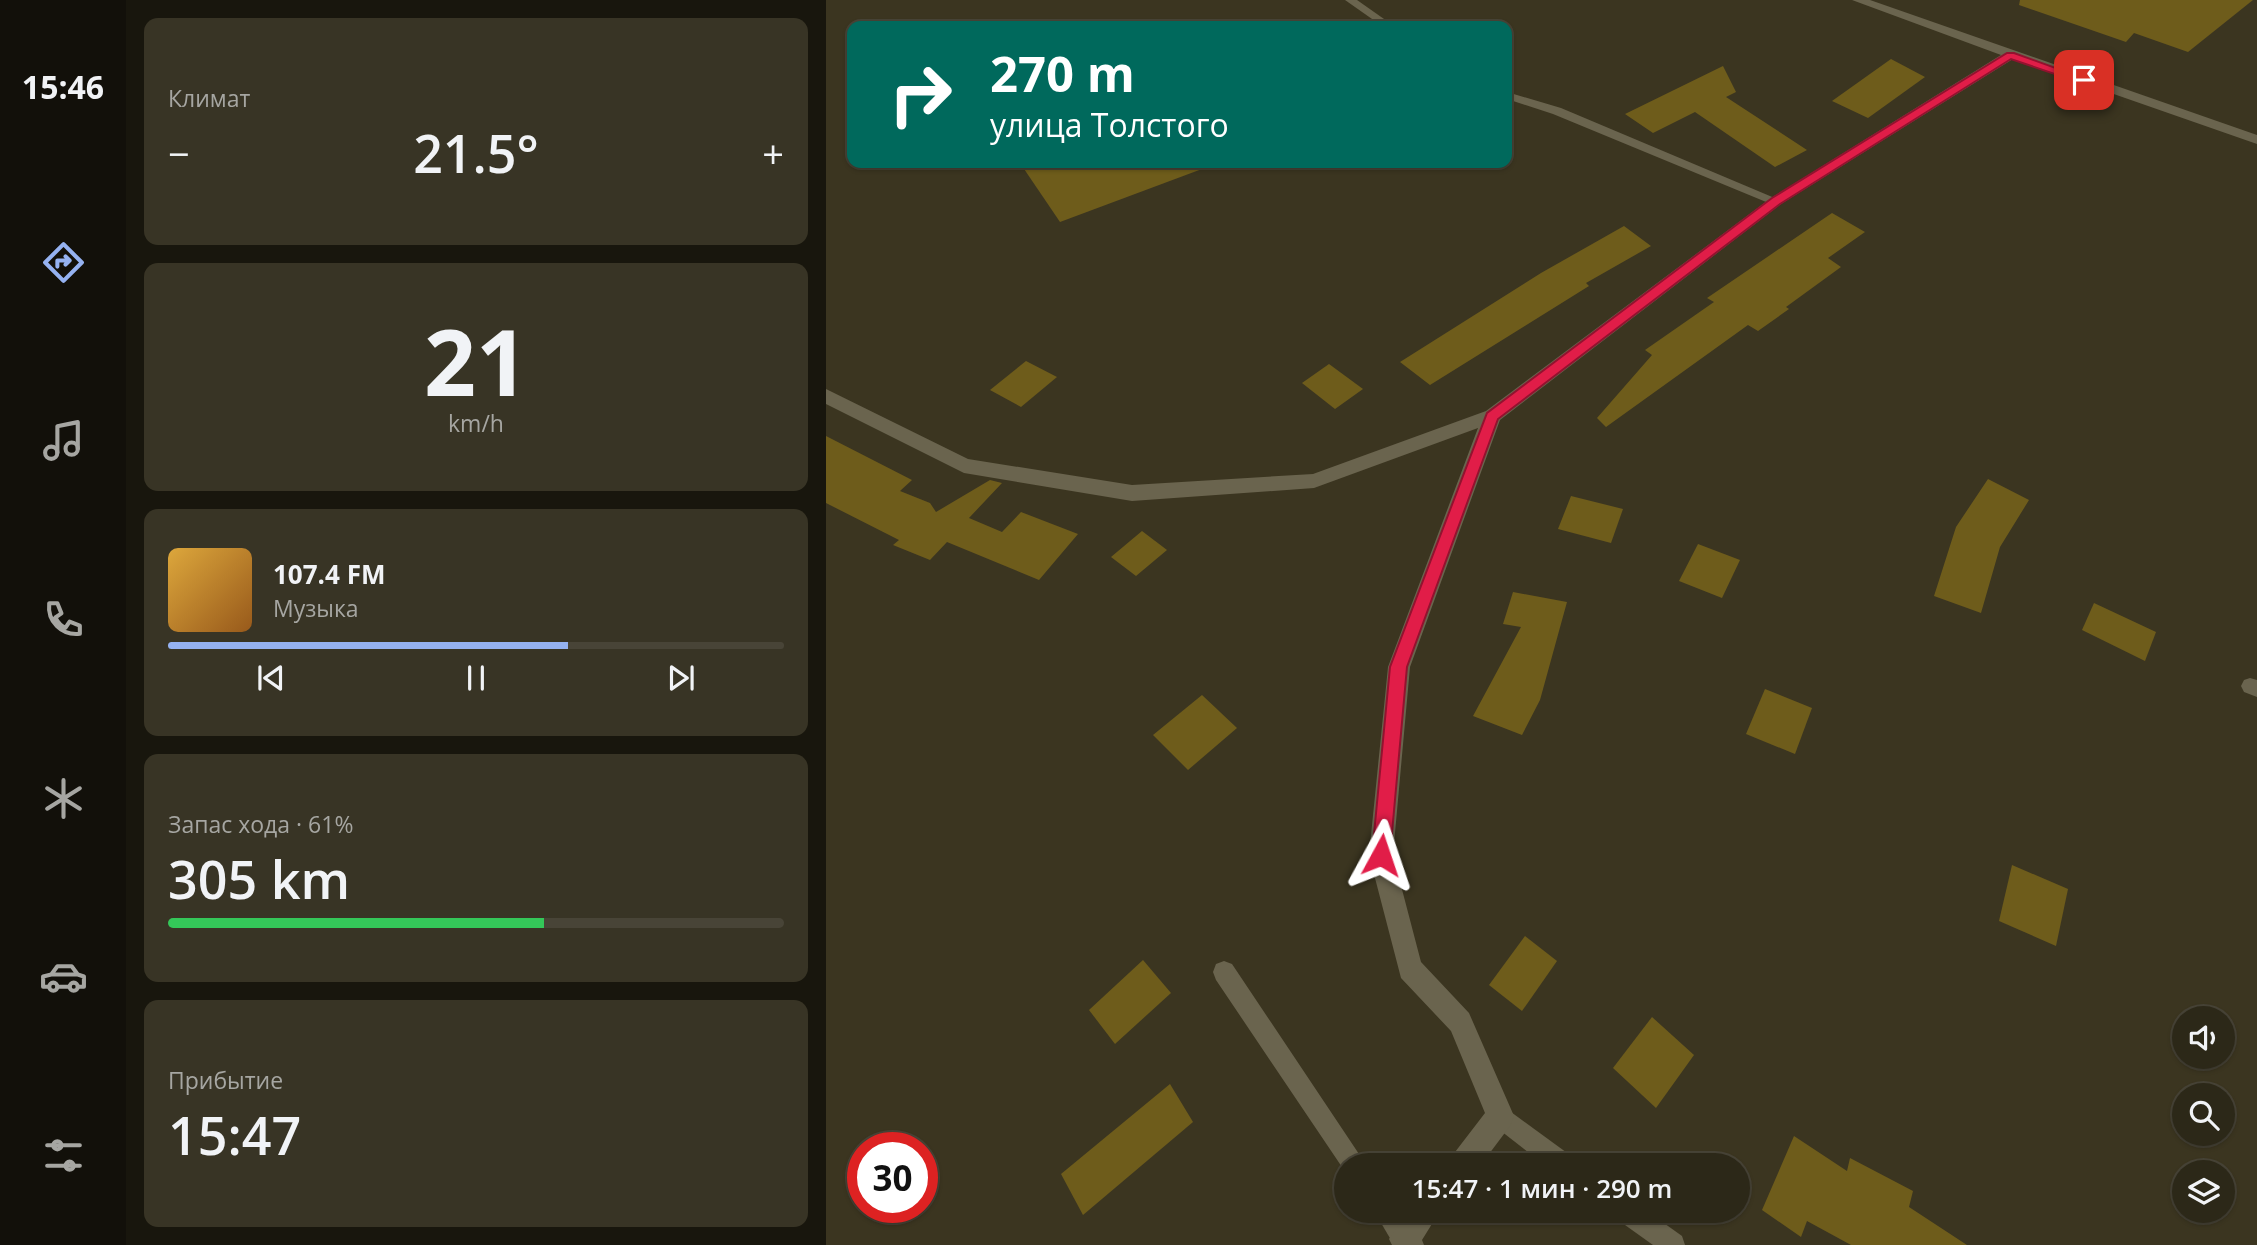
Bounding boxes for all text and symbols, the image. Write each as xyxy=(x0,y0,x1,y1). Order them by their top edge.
text: 270 m xyxy=(990,40,1135,106)
icon: right xyxy=(875,49,966,140)
pin xyxy=(2054,50,2114,110)
icon: arrive xyxy=(2065,61,2103,99)
text: 15:46 xyxy=(22,65,104,108)
text: Климат xyxy=(168,82,250,114)
text: улица Толстого xyxy=(990,103,1229,146)
text: 21.5° xyxy=(413,117,539,188)
text: − xyxy=(168,127,190,179)
text: + xyxy=(762,127,784,179)
icon: directions xyxy=(39,238,88,287)
text: 21 xyxy=(424,299,528,423)
text: km/h xyxy=(448,407,504,439)
icon: music xyxy=(39,416,88,465)
text: 107.4 FM xyxy=(273,556,385,592)
text: Музыка xyxy=(273,592,359,624)
icon: phone xyxy=(39,595,88,644)
icon: previous xyxy=(252,659,290,697)
icon: pause xyxy=(457,659,495,697)
icon: next xyxy=(662,659,700,697)
icon: climate xyxy=(39,774,88,823)
text: Запас хода · 61% xyxy=(168,808,353,840)
position arrow xyxy=(1344,818,1418,892)
text: 305 km xyxy=(168,843,350,914)
icon: car xyxy=(39,952,88,1001)
map controls xyxy=(2172,1006,2235,1223)
button: sound xyxy=(2172,1006,2235,1069)
text: Прибытие xyxy=(168,1064,283,1096)
button: search xyxy=(2172,1083,2235,1146)
text: 15:47 xyxy=(168,1099,301,1170)
icon: filters xyxy=(39,1131,88,1180)
speed limit sign: 30 xyxy=(847,1132,938,1223)
button: layers xyxy=(2172,1160,2235,1223)
text: 15:47 · 1 мин · 290 m xyxy=(1412,1170,1672,1206)

